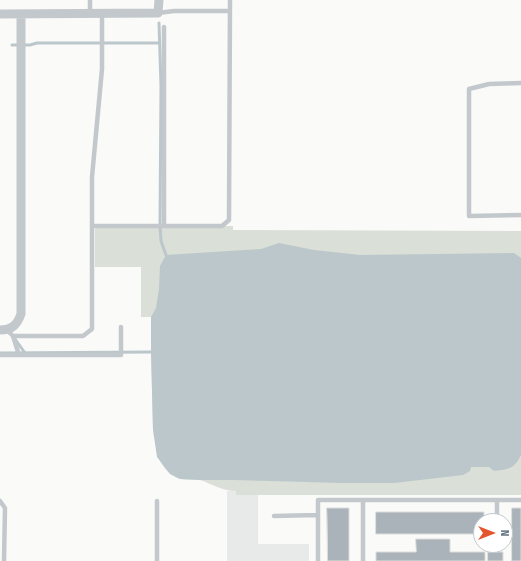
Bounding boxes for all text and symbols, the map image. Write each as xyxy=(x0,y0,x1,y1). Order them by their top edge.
north arrow xyxy=(473,513,513,553)
text: N xyxy=(498,530,511,536)

